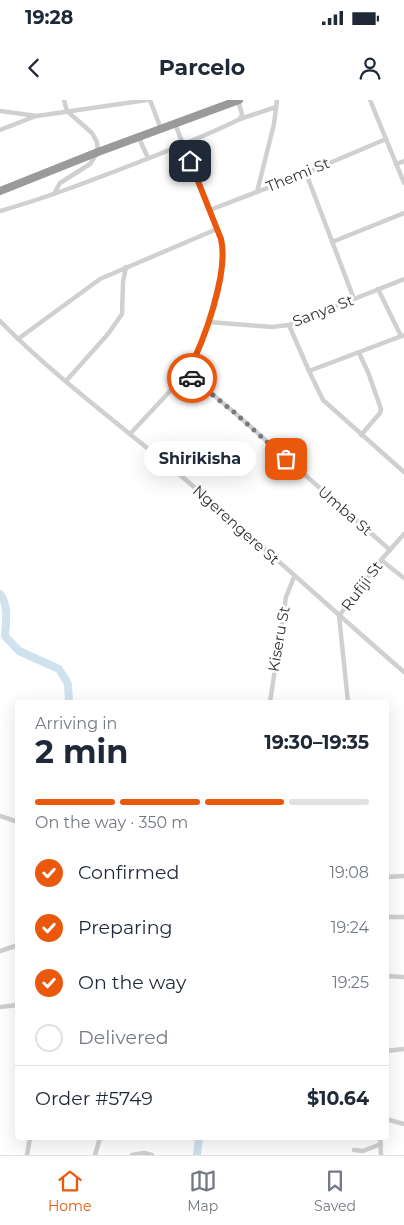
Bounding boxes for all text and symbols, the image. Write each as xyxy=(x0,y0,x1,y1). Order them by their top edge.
text: 19:28 xyxy=(25,6,73,29)
icon: back xyxy=(20,54,48,82)
text: Parcelo xyxy=(159,54,245,81)
icon: person xyxy=(356,54,384,82)
pin xyxy=(169,140,211,182)
icon: home xyxy=(176,147,204,175)
street label: Themi St xyxy=(263,153,332,196)
street label: Sanya St xyxy=(290,290,356,331)
courier xyxy=(167,353,217,403)
icon: car xyxy=(178,364,206,392)
pin xyxy=(265,438,307,480)
callout: Shirikisha xyxy=(144,442,256,476)
icon: bag xyxy=(272,445,300,473)
text: Shirikisha xyxy=(159,449,241,468)
street label: Ngerengere St xyxy=(189,481,284,569)
street label: Umba St xyxy=(314,482,376,539)
street label: Rufiji St xyxy=(337,557,386,614)
street label: Kiseru St xyxy=(263,605,294,673)
text: Arriving in xyxy=(35,714,117,733)
text: 19:30–19:35 xyxy=(264,731,369,754)
text: 2 min xyxy=(35,732,128,771)
text: On the way · 350 m xyxy=(35,813,188,832)
icon: check xyxy=(35,859,63,887)
text: Confirmed xyxy=(78,861,179,884)
text: 19:08 xyxy=(329,863,369,882)
icon: check xyxy=(35,914,63,942)
text: Preparing xyxy=(78,916,173,939)
text: 19:24 xyxy=(331,918,369,937)
icon: check xyxy=(35,969,63,997)
text: On the way xyxy=(78,971,186,994)
text: 19:25 xyxy=(332,973,369,992)
text: Delivered xyxy=(78,1026,169,1049)
text: Order #5749 xyxy=(35,1087,153,1110)
text: $10.64 xyxy=(307,1087,369,1110)
tab: Home xyxy=(48,1167,91,1215)
tab: Map xyxy=(187,1167,218,1215)
tab: Saved xyxy=(314,1167,356,1215)

